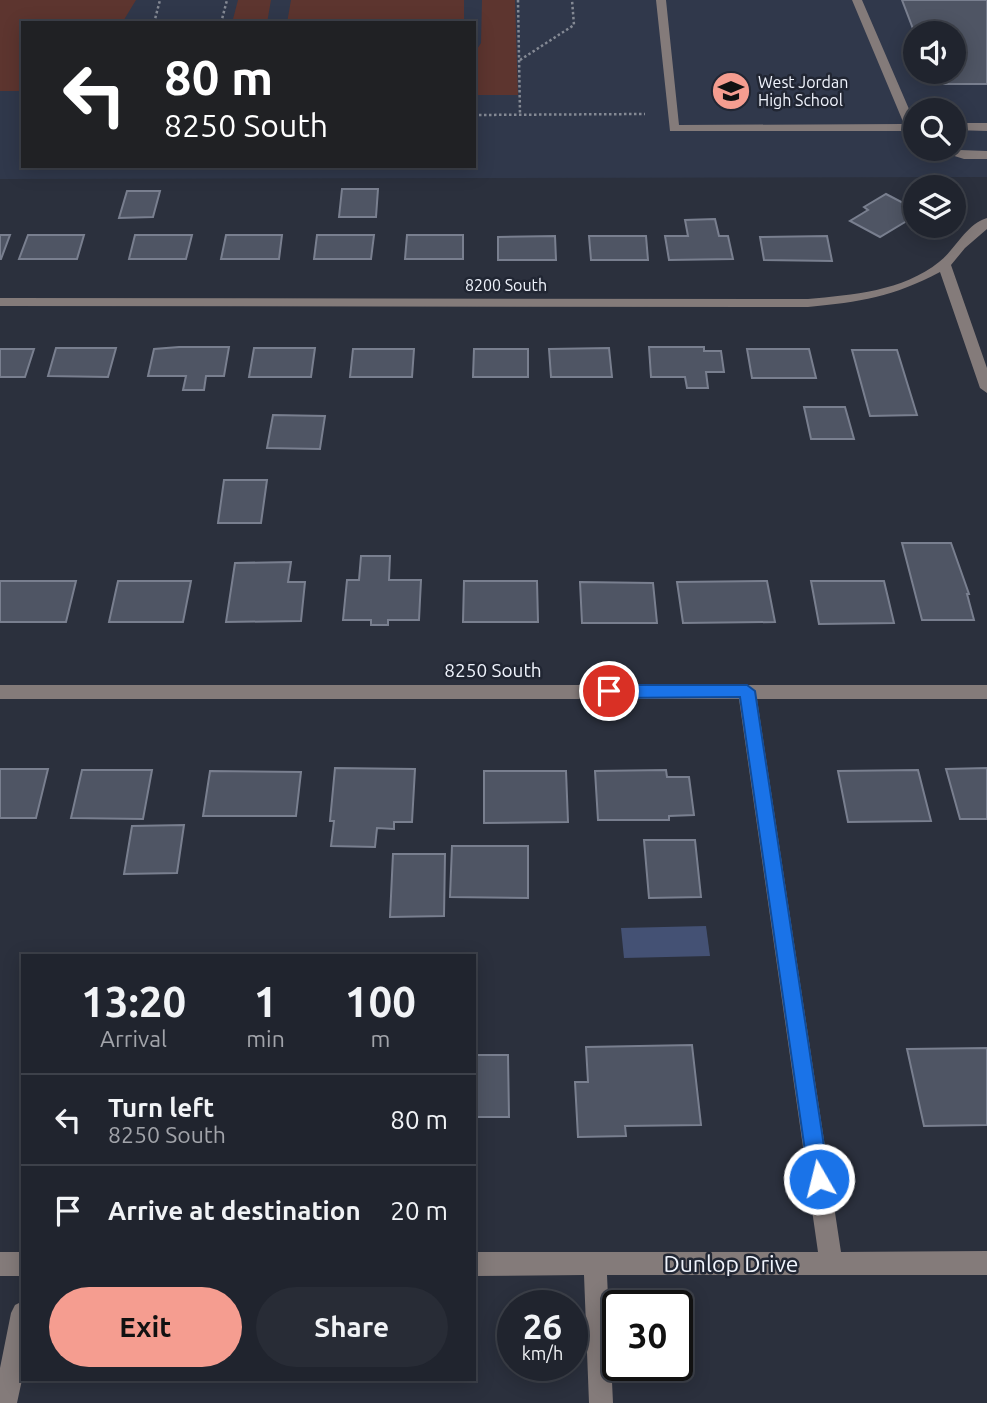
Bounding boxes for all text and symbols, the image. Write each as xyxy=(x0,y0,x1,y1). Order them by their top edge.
map controls xyxy=(903,21,966,238)
button: sound xyxy=(903,21,966,84)
icon: left xyxy=(49,49,140,140)
text: 80 m xyxy=(164,49,273,104)
school or university icon: West Jordan High School xyxy=(710,70,752,112)
place label: West Jordan High School xyxy=(758,73,848,109)
button: search xyxy=(903,98,966,161)
text: 8250 South xyxy=(164,107,328,143)
button: layers xyxy=(903,175,966,238)
street label: 8200 South xyxy=(465,276,547,294)
street label: 8250 South xyxy=(444,659,542,681)
pin xyxy=(579,661,639,721)
icon: arrive xyxy=(590,672,628,710)
text: 13:20 xyxy=(81,978,186,1025)
text: 1 xyxy=(254,978,277,1025)
text: 100 xyxy=(345,978,416,1025)
text: Arrival xyxy=(100,1026,167,1051)
text: min xyxy=(246,1026,285,1051)
text: m xyxy=(370,1026,390,1051)
text: Turn left xyxy=(108,1093,214,1122)
icon: left xyxy=(49,1101,87,1139)
text: 80 m xyxy=(390,1105,448,1134)
text: 8250 South xyxy=(108,1122,226,1147)
position arrow xyxy=(782,1142,856,1216)
icon: arrive xyxy=(49,1192,87,1230)
text: Arrive at destination xyxy=(108,1196,361,1225)
text: 20 m xyxy=(390,1196,448,1225)
street label: Dunlop Drive xyxy=(663,1251,799,1276)
button: Exit xyxy=(49,1287,242,1367)
button: Share xyxy=(256,1287,448,1367)
speed limit sign: 30 xyxy=(602,1290,693,1381)
text: 26 xyxy=(523,1306,562,1346)
text: km/h xyxy=(522,1343,563,1363)

